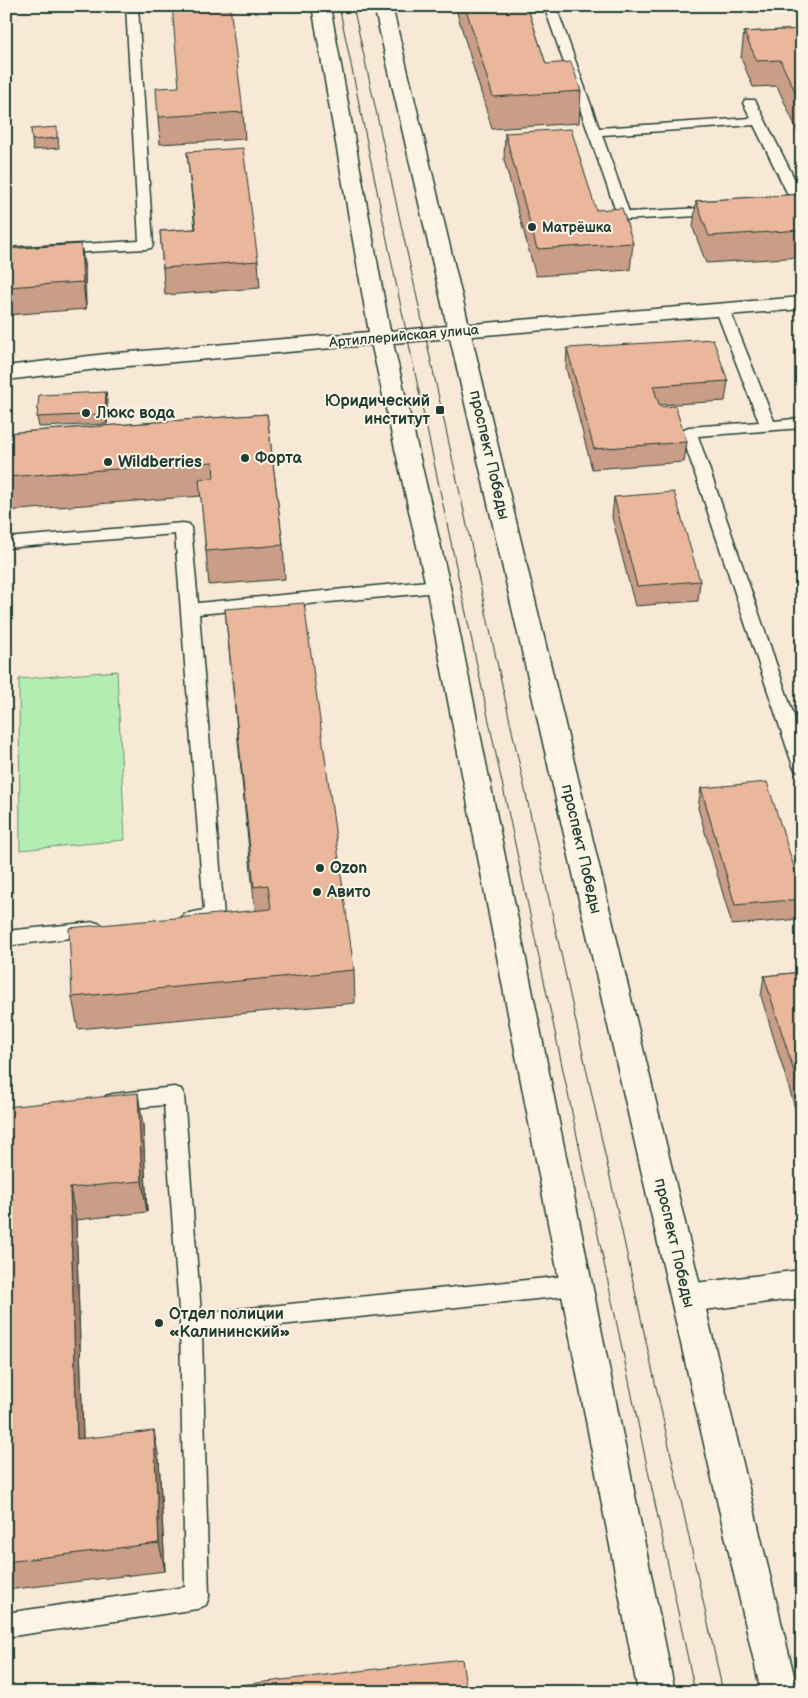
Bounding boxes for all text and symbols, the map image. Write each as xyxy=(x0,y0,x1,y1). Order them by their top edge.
place label: Матрёшка xyxy=(542,219,612,236)
marker: Матрёшка xyxy=(526,221,538,233)
street label: Артиллерийская улица xyxy=(327,321,480,351)
street label: проспект Победы xyxy=(465,388,513,522)
place label: Юридический институт xyxy=(325,392,430,429)
place label: Люкс вода xyxy=(95,404,175,423)
marker: Юридический институт xyxy=(434,404,446,416)
marker: Люкс вода xyxy=(80,407,92,419)
place label: Форта xyxy=(255,449,303,468)
marker: Форта xyxy=(239,452,251,464)
place label: Wildberries xyxy=(118,453,202,472)
marker: Wildberries xyxy=(102,456,114,468)
street label: проспект Победы xyxy=(557,782,605,916)
place label: Ozon xyxy=(330,859,367,878)
marker: Ozon xyxy=(314,862,326,874)
place label: Авито xyxy=(326,883,371,902)
marker: Авито xyxy=(311,886,323,898)
street label: проспект Победы xyxy=(650,1176,698,1310)
place label: Отдел полиции «Калининский» xyxy=(169,1305,290,1342)
marker: Отдел полиции «Калининский» xyxy=(153,1317,165,1329)

